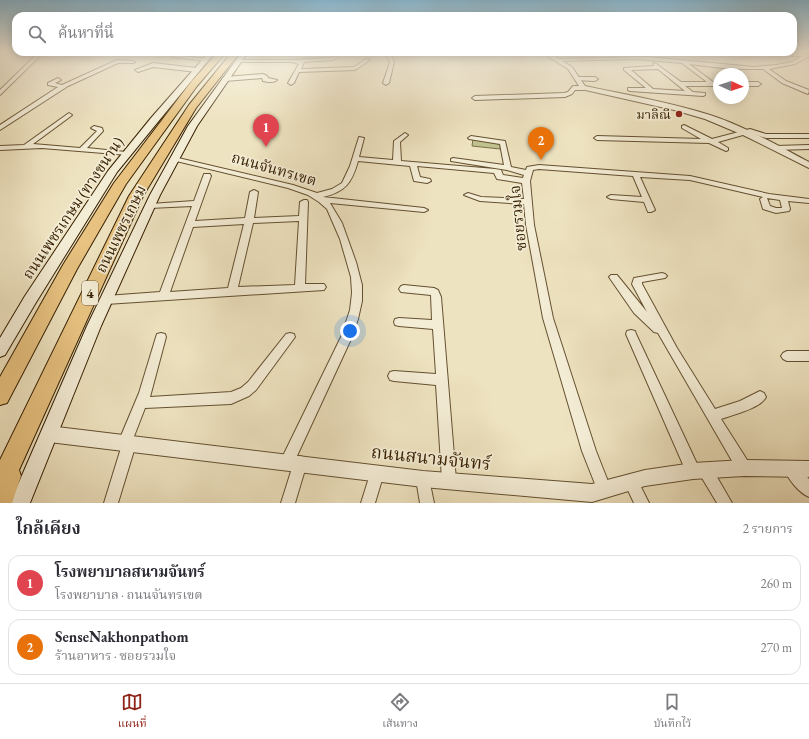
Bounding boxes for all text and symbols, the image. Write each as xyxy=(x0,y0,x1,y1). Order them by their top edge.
search box xyxy=(12,12,797,56)
icon: search xyxy=(26,23,48,45)
text: ค้นหาที่นี่ xyxy=(58,23,114,42)
north arrow xyxy=(713,68,749,104)
place label: มาลิณี xyxy=(636,106,671,123)
marker: มาลิณี xyxy=(674,109,684,119)
pin: 1 xyxy=(253,114,279,147)
pin: 2 xyxy=(528,127,554,160)
street label: ถนนเพชรเกษม (ทางขนาน) xyxy=(19,133,127,283)
street label: ถนนจันทรเขต xyxy=(229,147,319,190)
street label: ถนนเพชรเกษม xyxy=(92,182,150,276)
street label: ซอยรวมใจ xyxy=(504,184,530,252)
road number: 4 xyxy=(82,281,98,305)
your location xyxy=(340,321,360,341)
street label: ถนนสนามจันทร์ xyxy=(370,440,493,475)
text: ใกล้เคียง xyxy=(16,517,81,539)
text: 2 รายการ xyxy=(743,520,793,537)
text: โรงพยาบาลสนามจันทร์ xyxy=(55,562,205,581)
text: 1 xyxy=(27,575,33,592)
text: 260 m xyxy=(761,575,792,592)
text: โรงพยาบาล · ถนนจันทรเขต xyxy=(55,586,203,603)
text: SenseNakhonpathom xyxy=(55,627,189,646)
text: 2 xyxy=(27,639,33,656)
text: 270 m xyxy=(761,639,792,656)
text: ร้านอาหาร · ซอยรวมใจ xyxy=(55,647,176,664)
tab: แผนที่ xyxy=(118,691,147,733)
tab: เส้นทาง xyxy=(382,691,418,733)
tab: บันทึกไว้ xyxy=(654,691,691,733)

